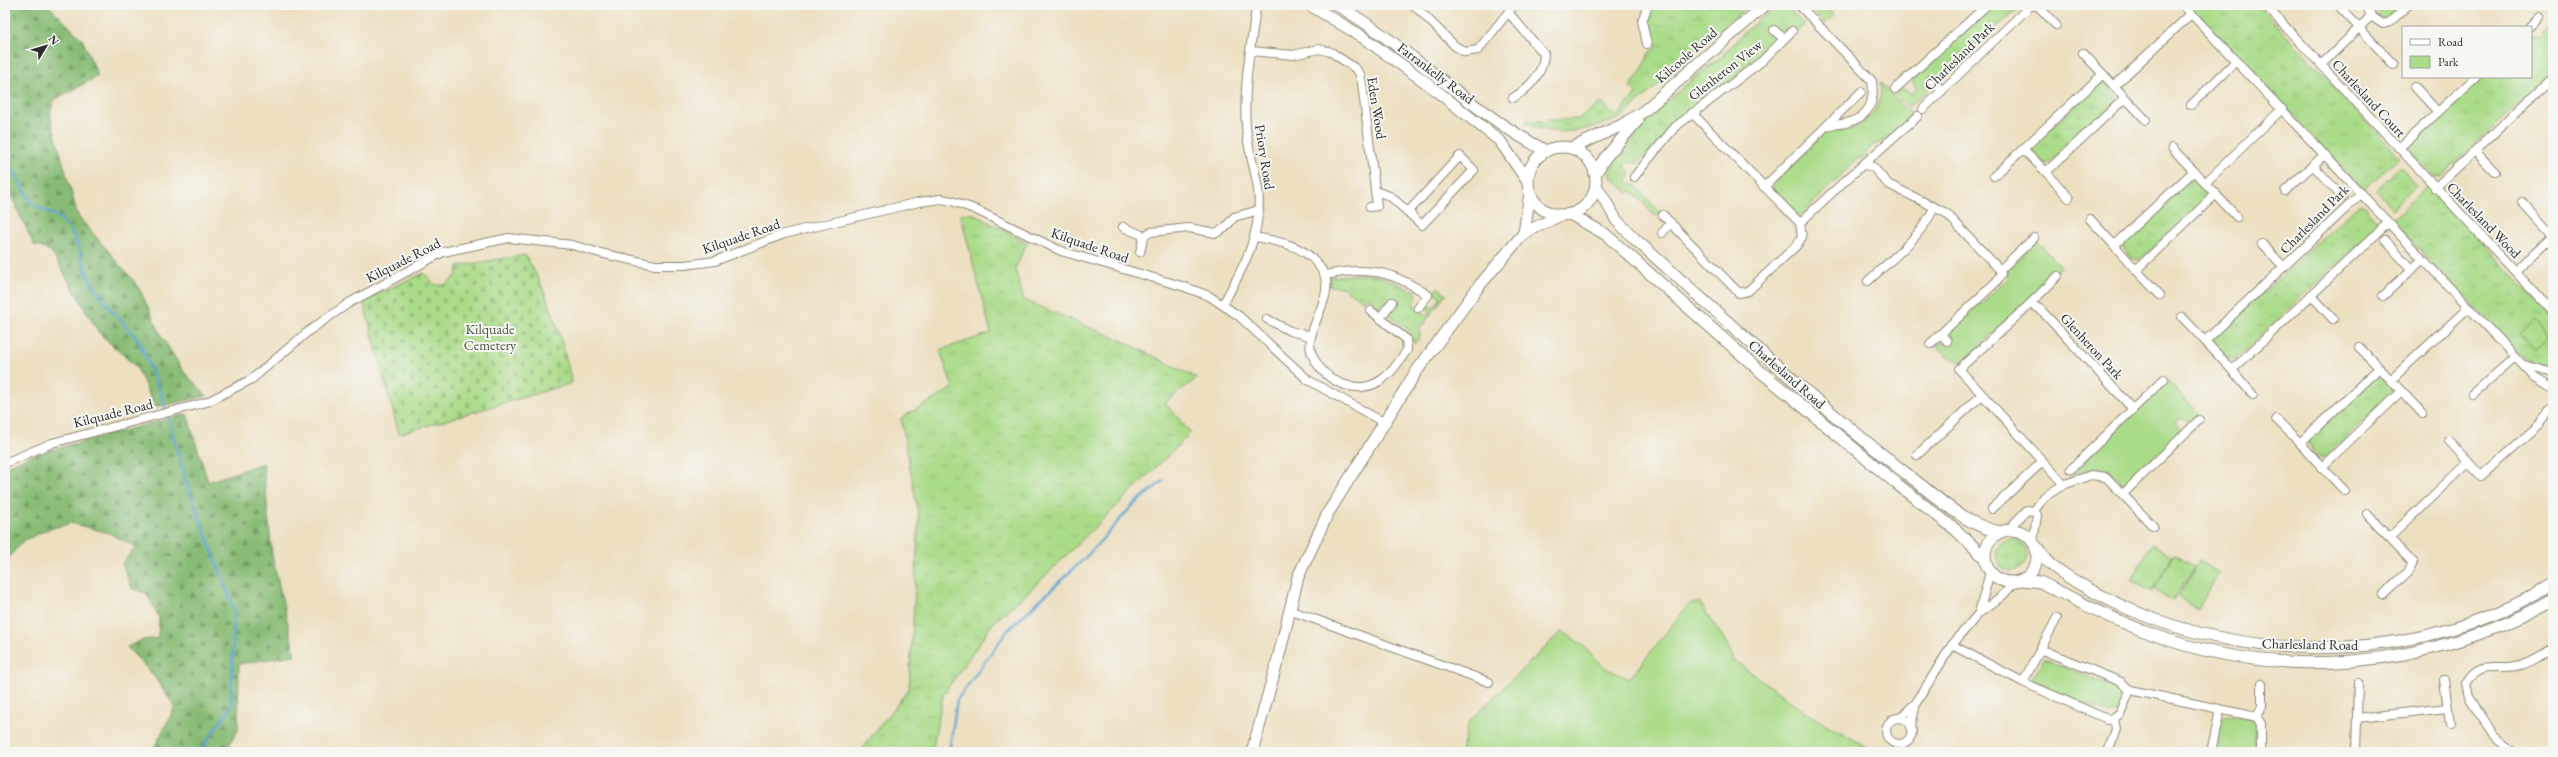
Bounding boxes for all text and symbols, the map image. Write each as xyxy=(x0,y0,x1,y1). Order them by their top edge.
street label: Charlesland Park xyxy=(1920,18,1998,94)
street label: Kilcoole Road xyxy=(1651,23,1721,87)
north arrow xyxy=(26,26,66,66)
legend xyxy=(2402,26,2532,78)
text: N xyxy=(46,32,62,48)
text: Road xyxy=(2438,34,2464,50)
street label: Glenheron View xyxy=(1685,35,1766,104)
street label: Farrankelly Road xyxy=(1394,38,1479,108)
text: Park xyxy=(2438,54,2459,70)
street label: Charlesland Court xyxy=(2328,55,2410,141)
street label: Eden Wood xyxy=(1363,76,1391,141)
street label: Priory Road xyxy=(1251,123,1279,192)
street label: Charlesland Wood xyxy=(2443,178,2526,263)
street label: Charlesland Park xyxy=(2276,180,2353,257)
street label: Kilquade Road xyxy=(700,214,783,258)
street label: Kilquade Road xyxy=(1049,223,1132,267)
street label: Kilquade Road xyxy=(363,233,444,286)
street label: Glenheron Park xyxy=(2057,309,2128,383)
park label: Kilquade Cemetery xyxy=(464,320,517,354)
street label: Charlesland Road xyxy=(1745,336,1830,413)
street label: Kilquade Road xyxy=(71,394,155,432)
street label: Charlesland Road xyxy=(2262,634,2359,654)

